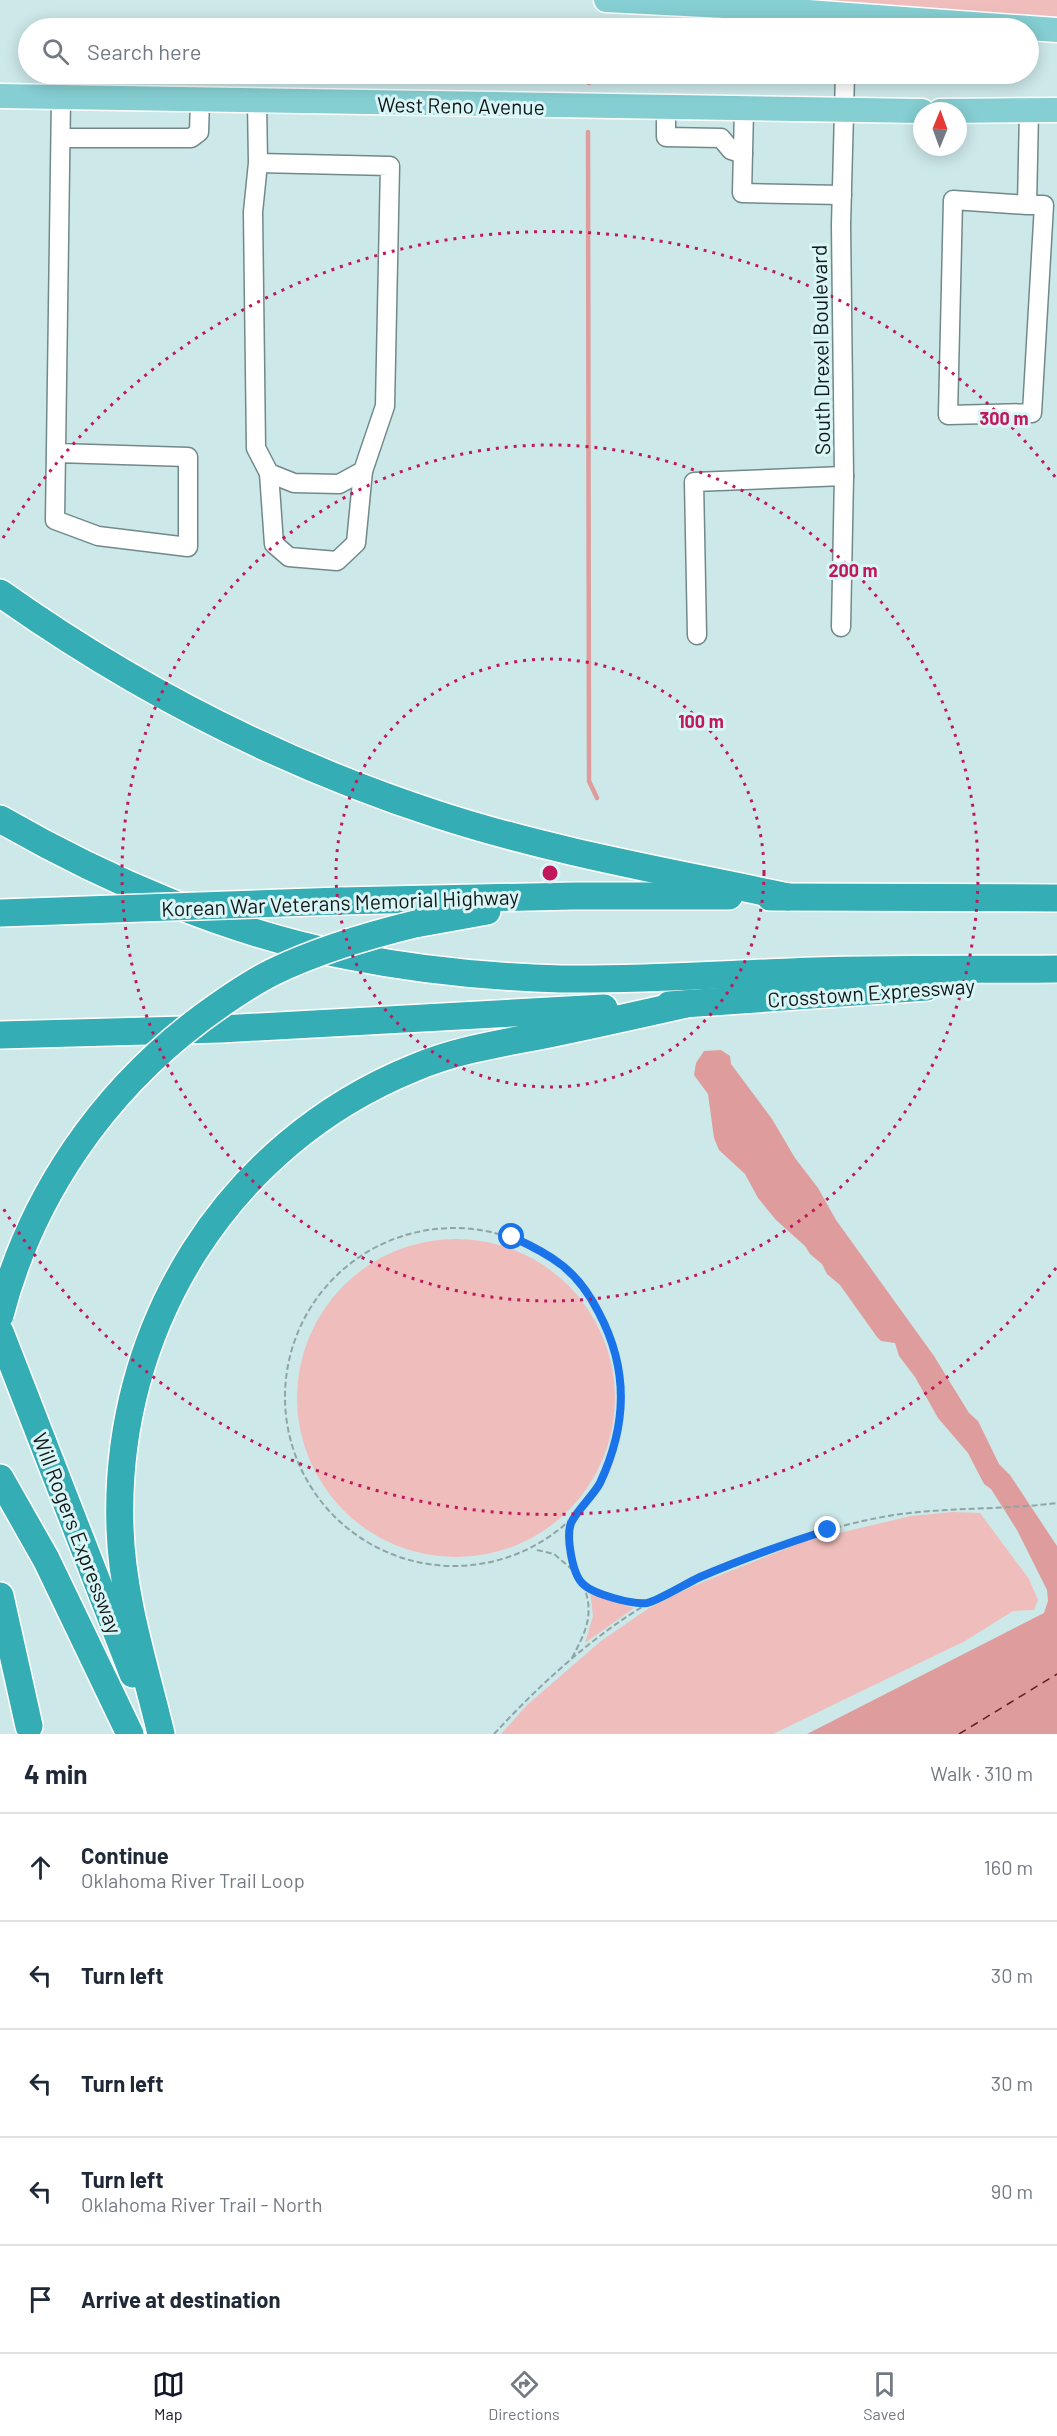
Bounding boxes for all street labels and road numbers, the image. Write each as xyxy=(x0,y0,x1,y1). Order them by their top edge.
street label: West Reno Avenue xyxy=(377,91,545,119)
street label: South Drexel Boulevard xyxy=(806,245,834,455)
street label: Korean War Veterans Memorial Highway xyxy=(161,883,520,921)
street label: Crosstown Expressway xyxy=(766,972,976,1012)
street label: Will Rogers Expressway xyxy=(28,1429,128,1637)

